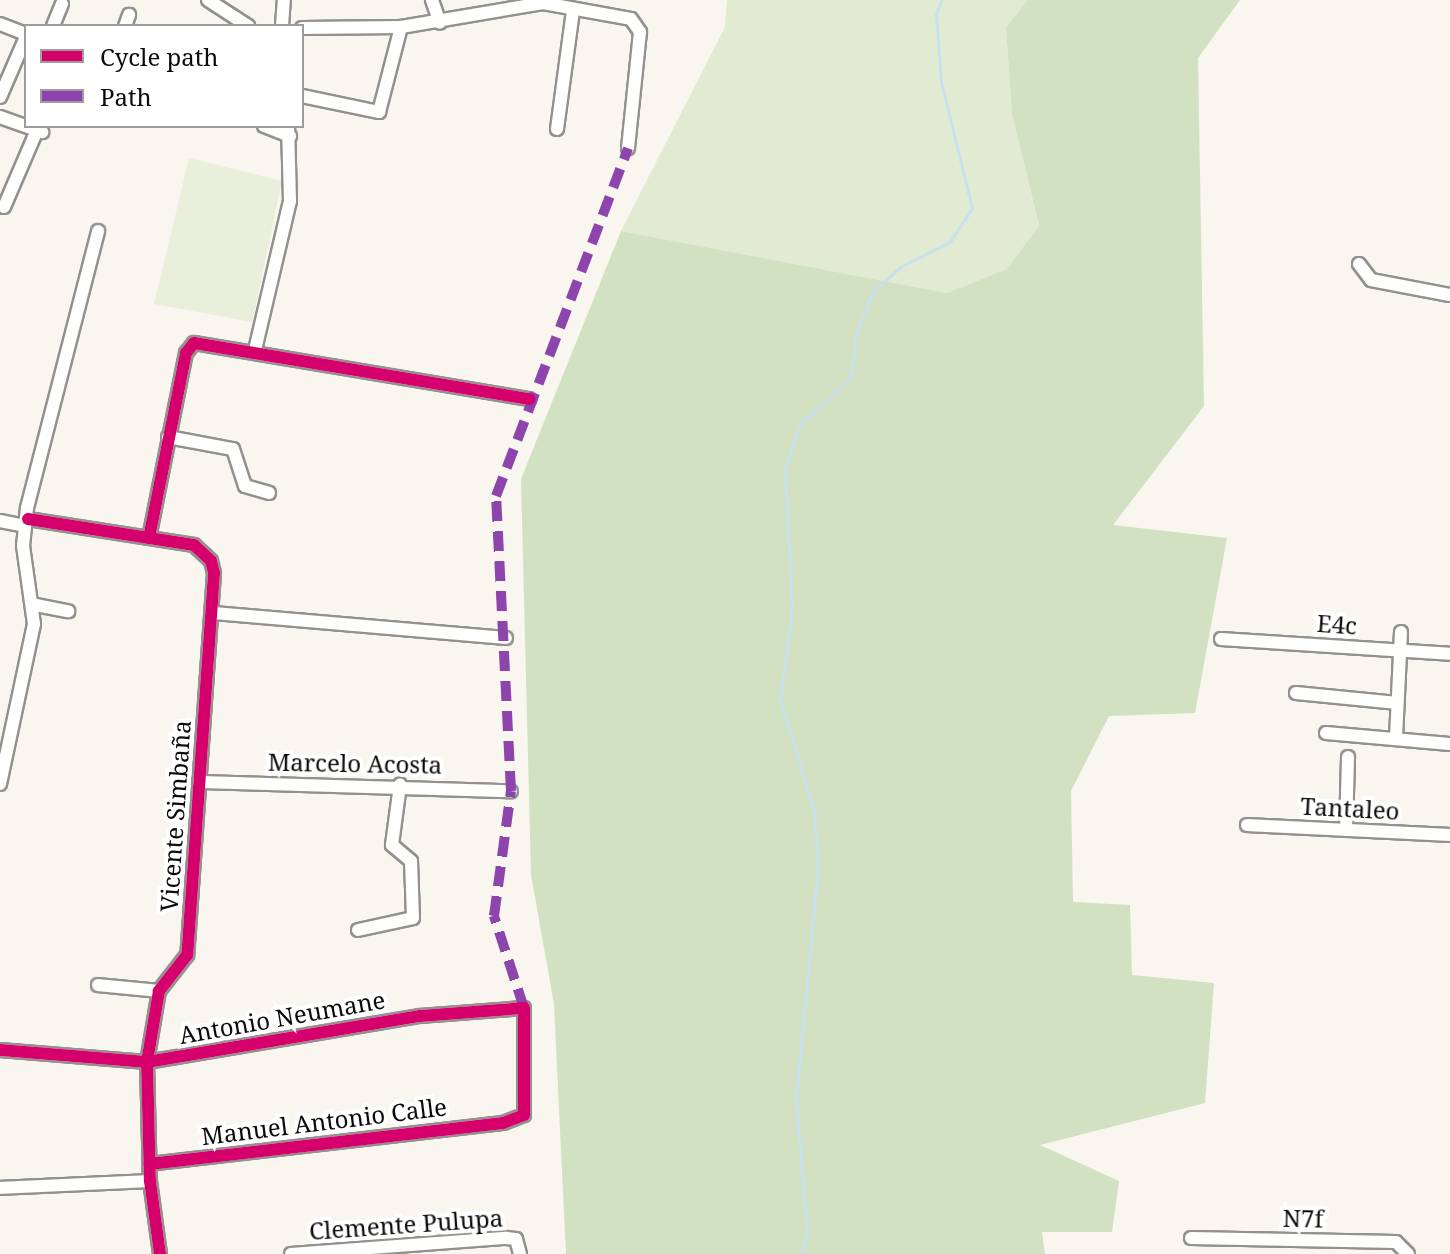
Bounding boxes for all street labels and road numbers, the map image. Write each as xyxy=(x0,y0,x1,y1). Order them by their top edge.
street label: E4c xyxy=(1316,608,1358,640)
street label: Vicente Simbaña xyxy=(154,719,196,913)
street label: Marcelo Acosta xyxy=(268,747,442,779)
street label: Tantaleo xyxy=(1300,791,1400,825)
street label: Antonio Neumane xyxy=(177,985,387,1049)
street label: Manuel Antonio Calle xyxy=(200,1092,448,1150)
street label: Clemente Pulupa xyxy=(308,1203,504,1245)
street label: N7f xyxy=(1282,1203,1324,1233)

